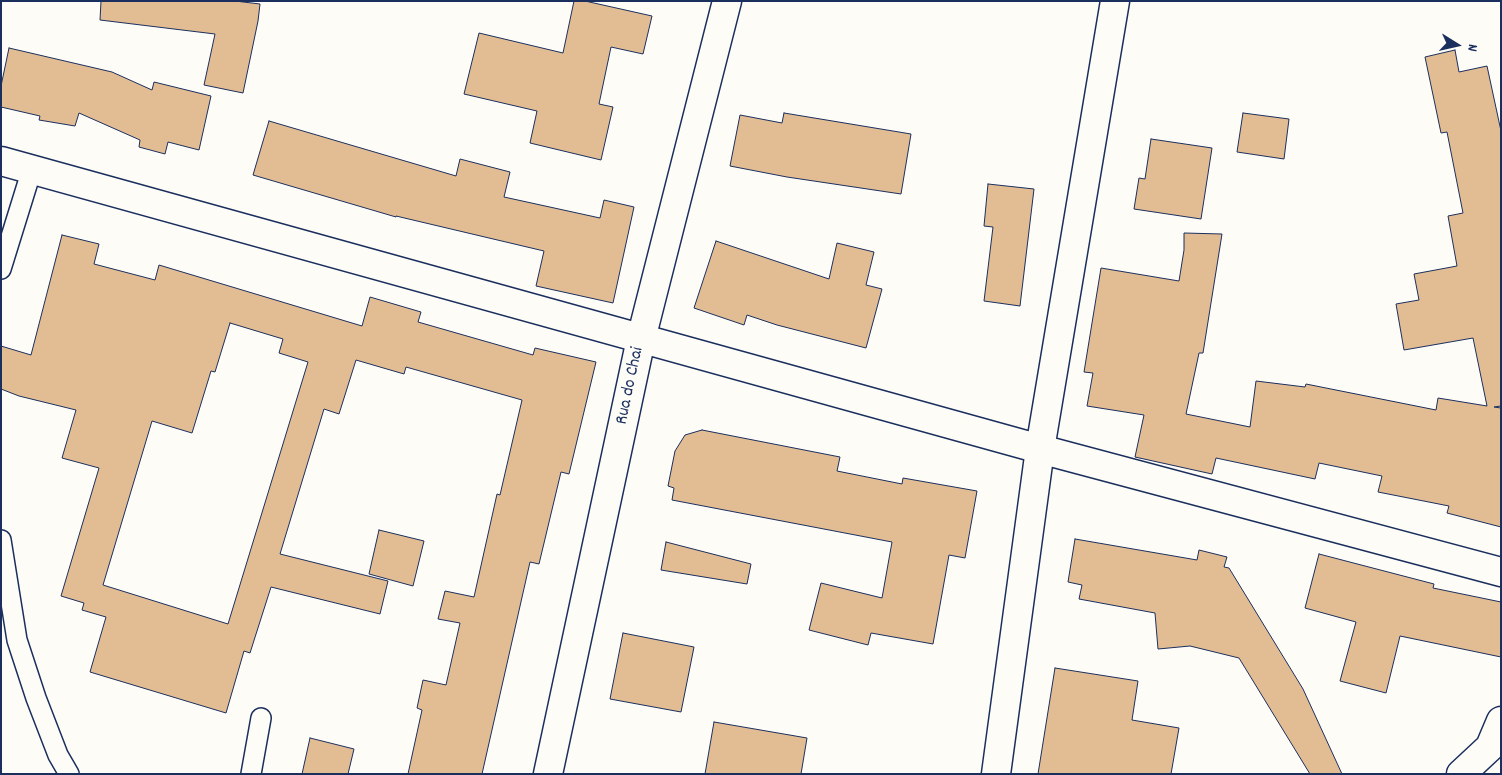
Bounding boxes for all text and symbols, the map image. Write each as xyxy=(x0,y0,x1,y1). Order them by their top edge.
north arrow xyxy=(1432,20,1482,70)
text: N xyxy=(1461,42,1482,53)
street label: Rua do Chai xyxy=(612,345,650,427)

